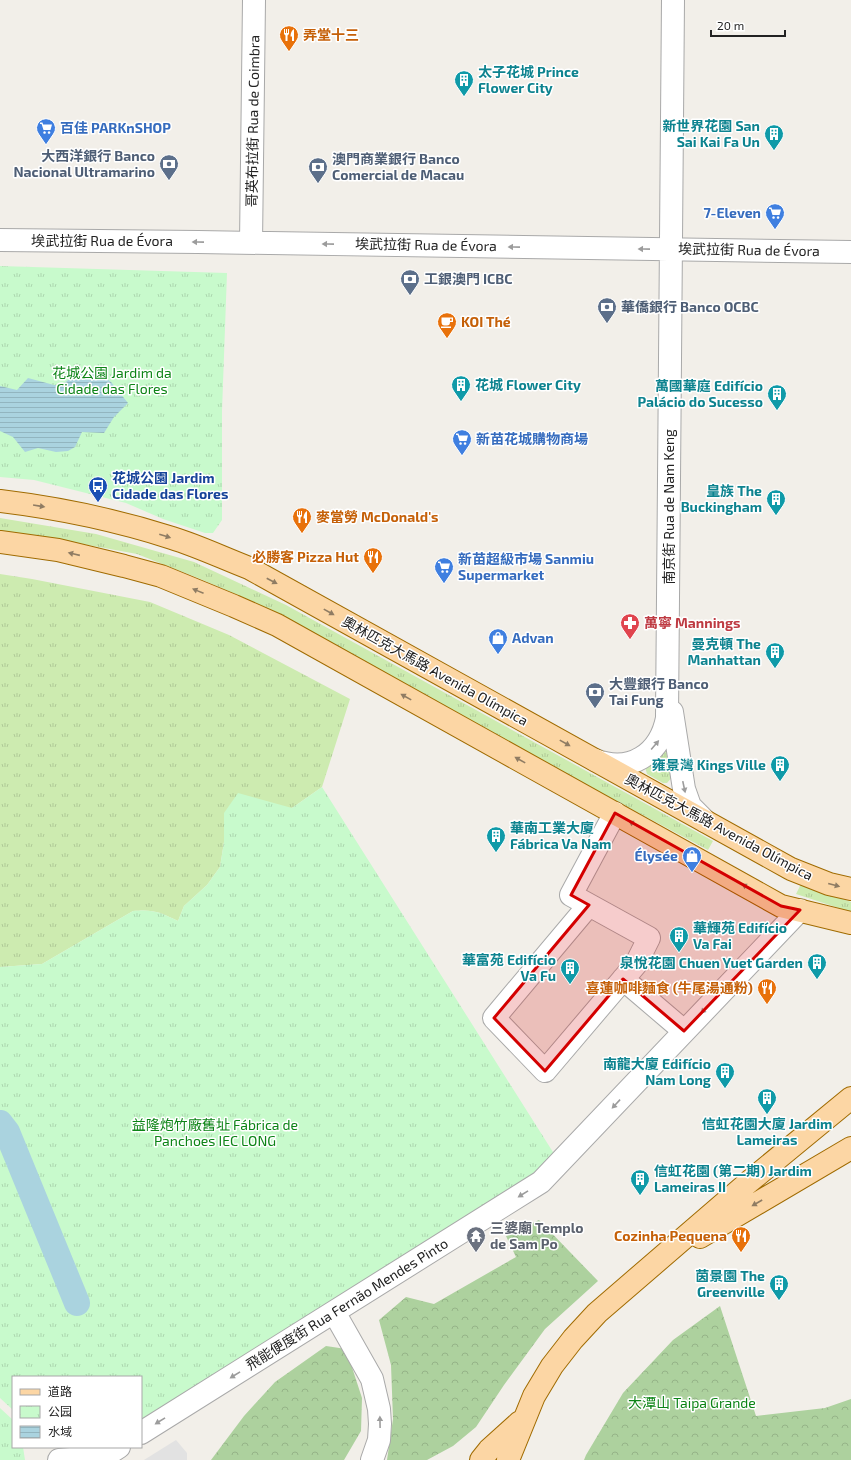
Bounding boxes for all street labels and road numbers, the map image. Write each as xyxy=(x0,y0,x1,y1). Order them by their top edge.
street label: 哥英布拉街 Rua de Coimbra xyxy=(242,35,263,207)
street label: 埃武拉街 Rua de Évora xyxy=(31,232,173,249)
street label: 埃武拉街 Rua de Évora xyxy=(355,235,497,254)
street label: 埃武拉街 Rua de Évora xyxy=(678,240,820,259)
street label: 南京街 Rua de Nam Keng xyxy=(660,429,677,585)
street label: 奧林匹克大馬路 Avenida Olímpica xyxy=(339,612,531,729)
street label: 奧林匹克大馬路 Avenida Olímpica xyxy=(622,770,816,883)
street label: 飛能便度街 Rua Fernão Mendes Pinto xyxy=(243,1234,451,1373)

